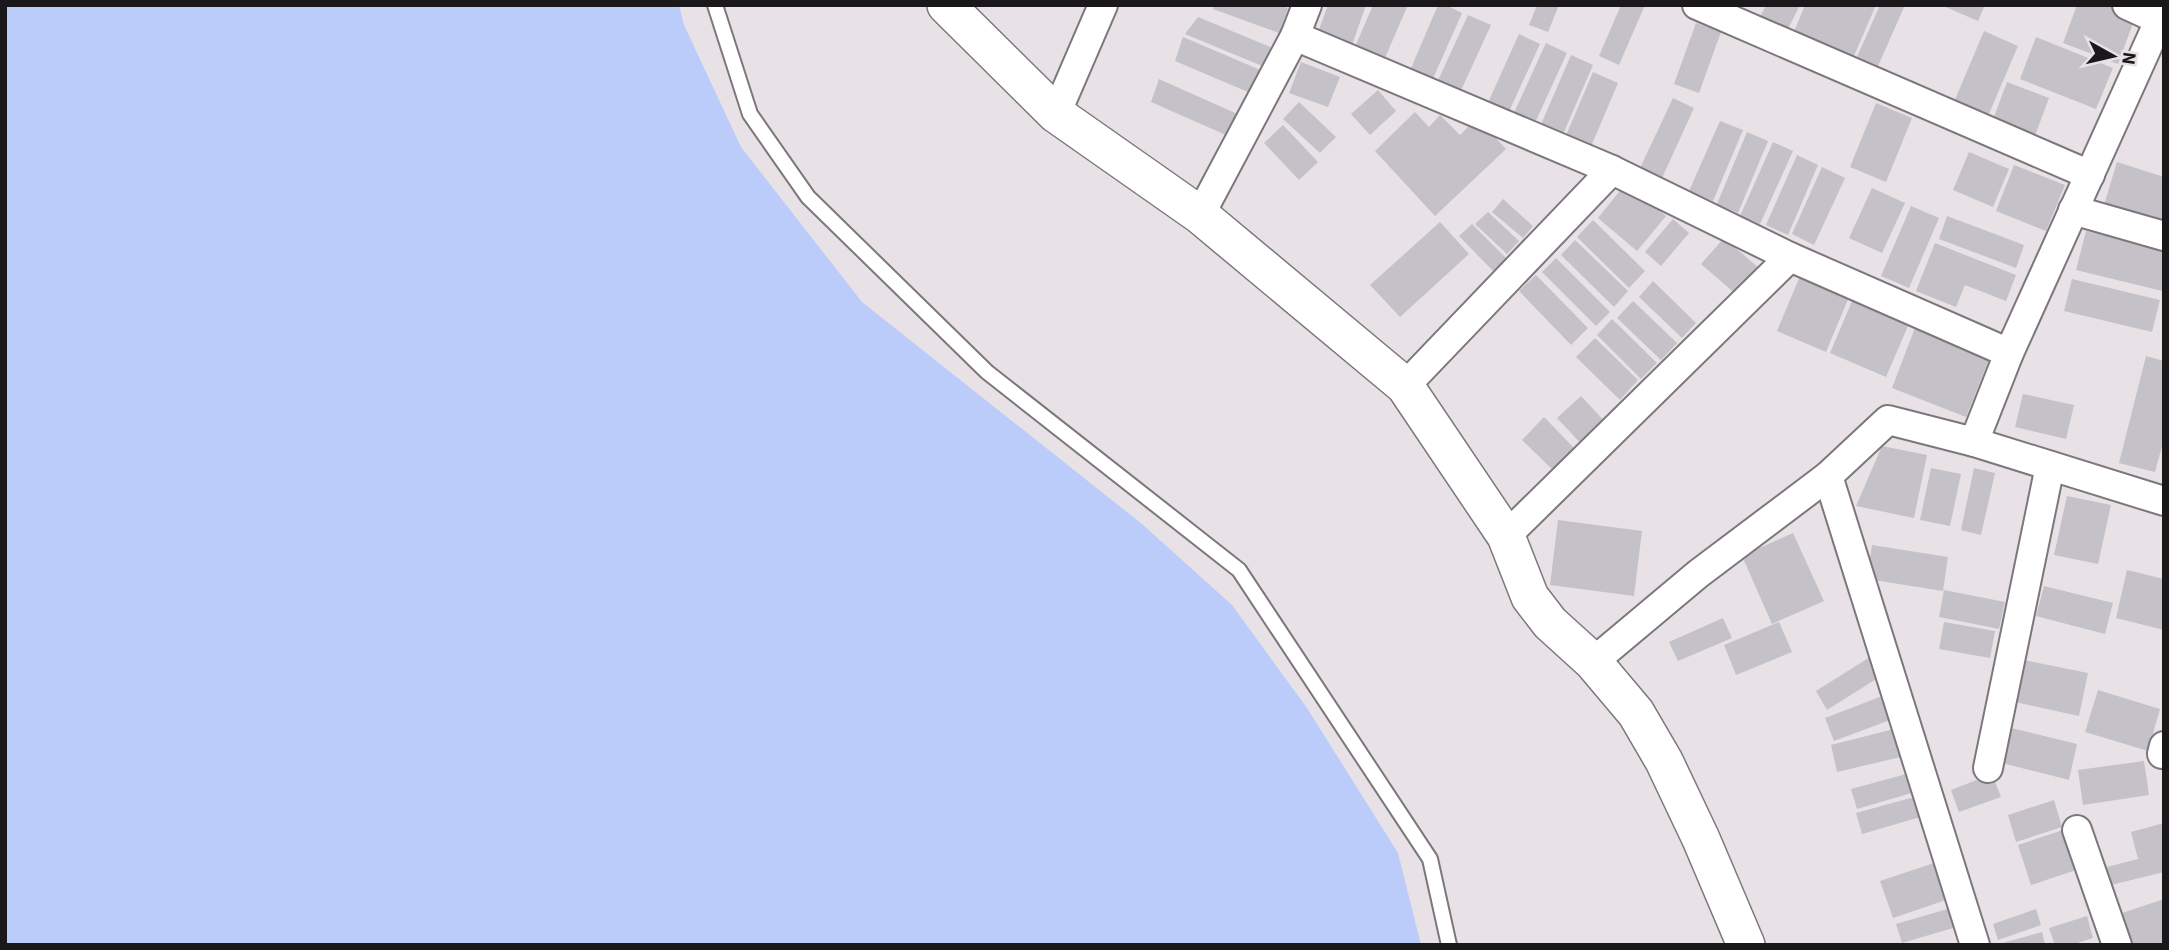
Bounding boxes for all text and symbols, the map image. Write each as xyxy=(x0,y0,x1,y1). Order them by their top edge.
north arrow xyxy=(2078,21,2148,91)
text: N xyxy=(2114,50,2143,66)

